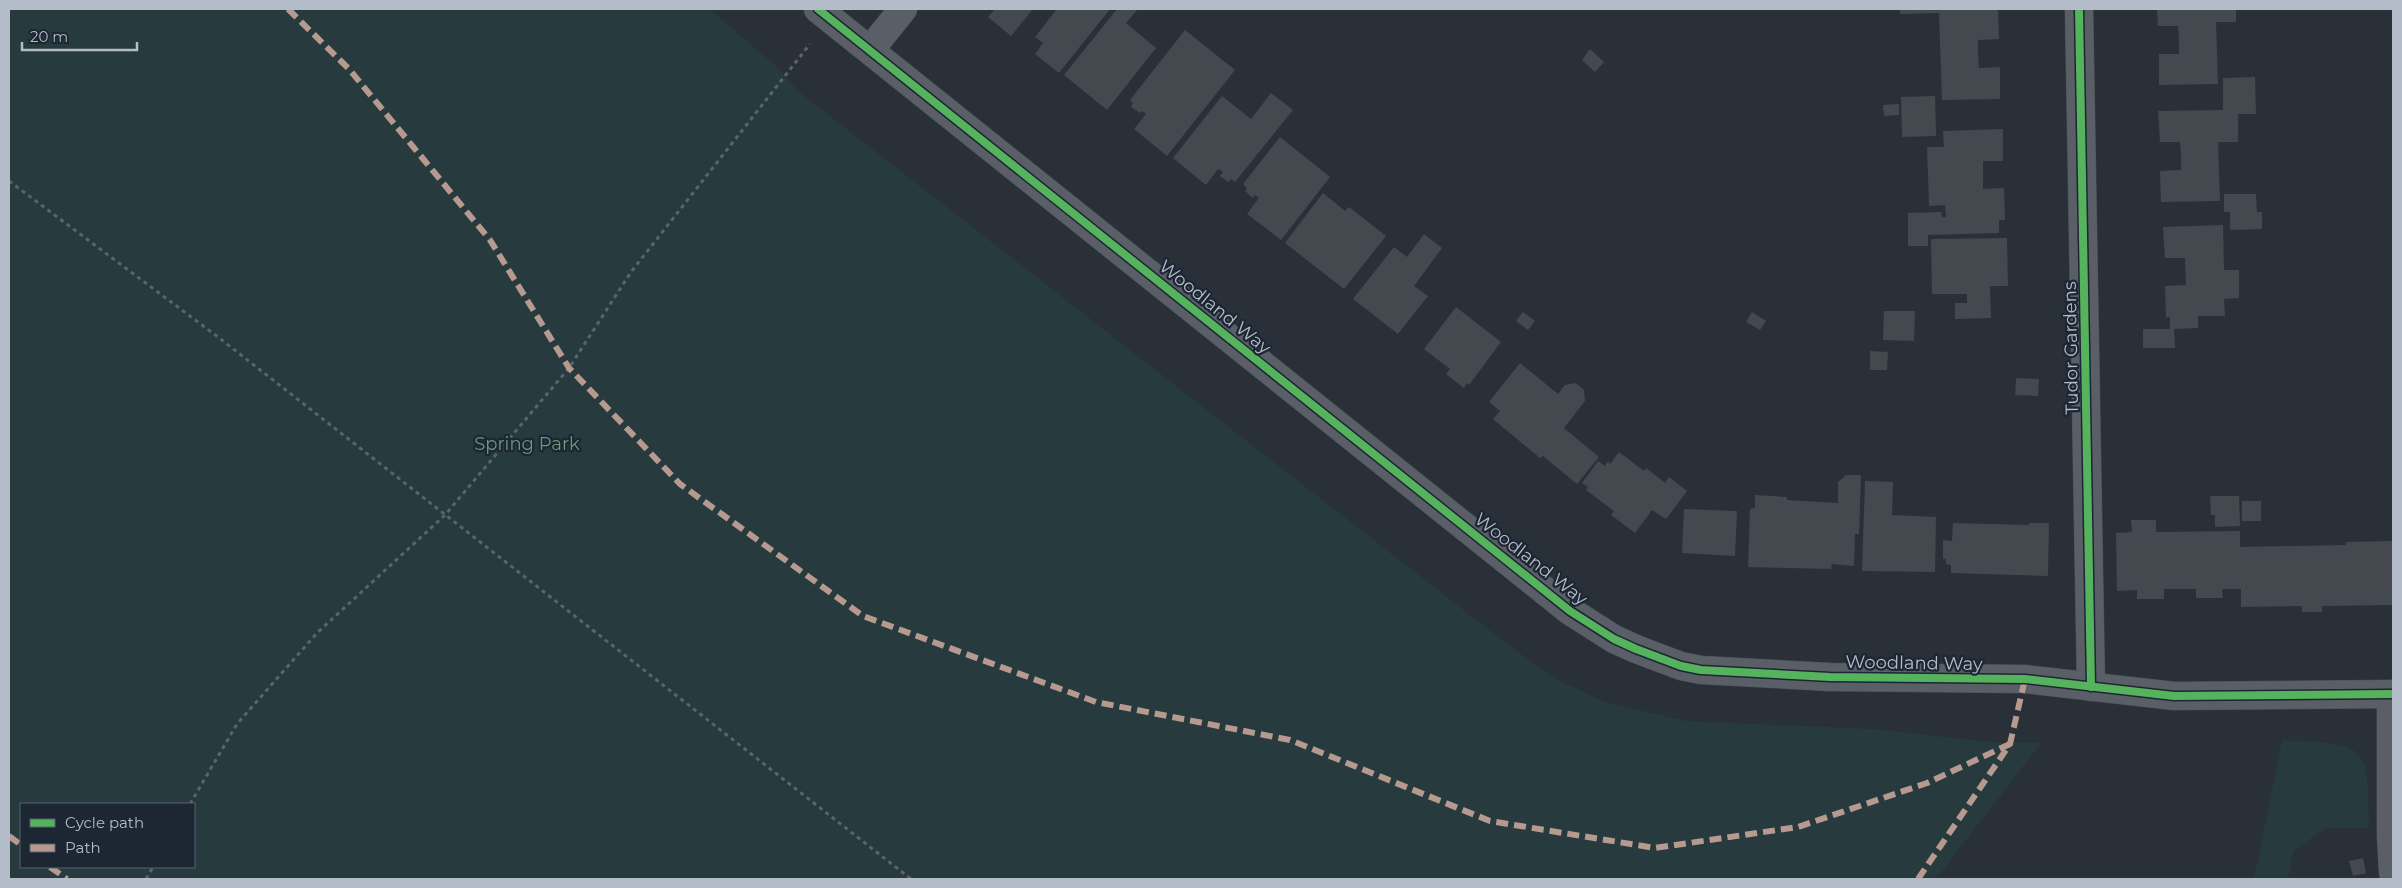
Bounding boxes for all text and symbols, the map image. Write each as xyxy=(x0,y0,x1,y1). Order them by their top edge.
scale bar xyxy=(22,20,138,52)
text: 20 m xyxy=(30,27,68,46)
street label: Woodland Way xyxy=(1155,255,1275,359)
street label: Tudor Gardens xyxy=(2059,281,2083,415)
park label: Spring Park xyxy=(474,433,580,455)
street label: Woodland Way xyxy=(1470,508,1592,610)
street label: Woodland Way xyxy=(1845,651,1983,675)
legend xyxy=(20,803,195,868)
text: Cycle path xyxy=(65,813,144,832)
text: Path xyxy=(65,838,101,857)

